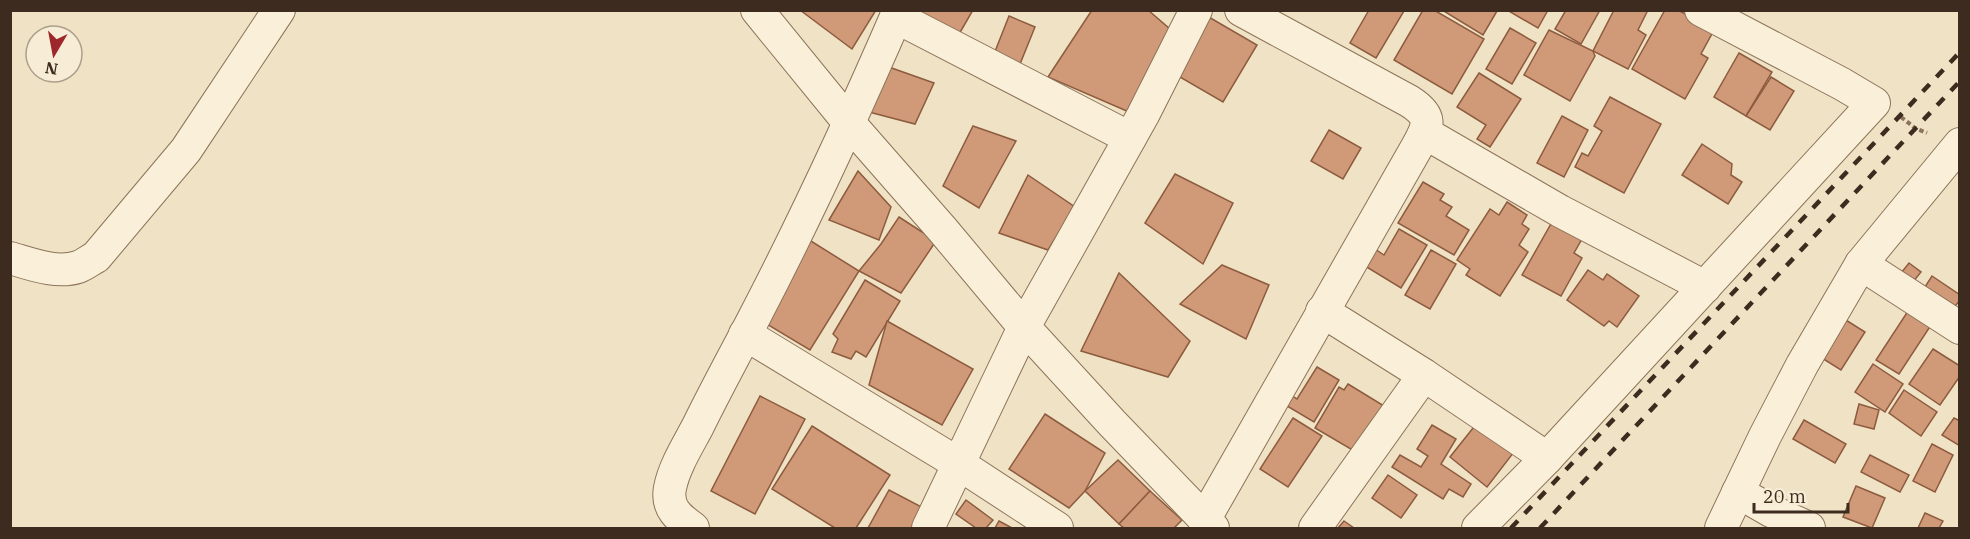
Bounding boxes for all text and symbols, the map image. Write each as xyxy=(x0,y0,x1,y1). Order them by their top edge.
north arrow xyxy=(24,24,84,84)
text: N xyxy=(43,58,59,80)
scale bar xyxy=(1754,476,1848,514)
text: 20 m xyxy=(1763,485,1806,508)

